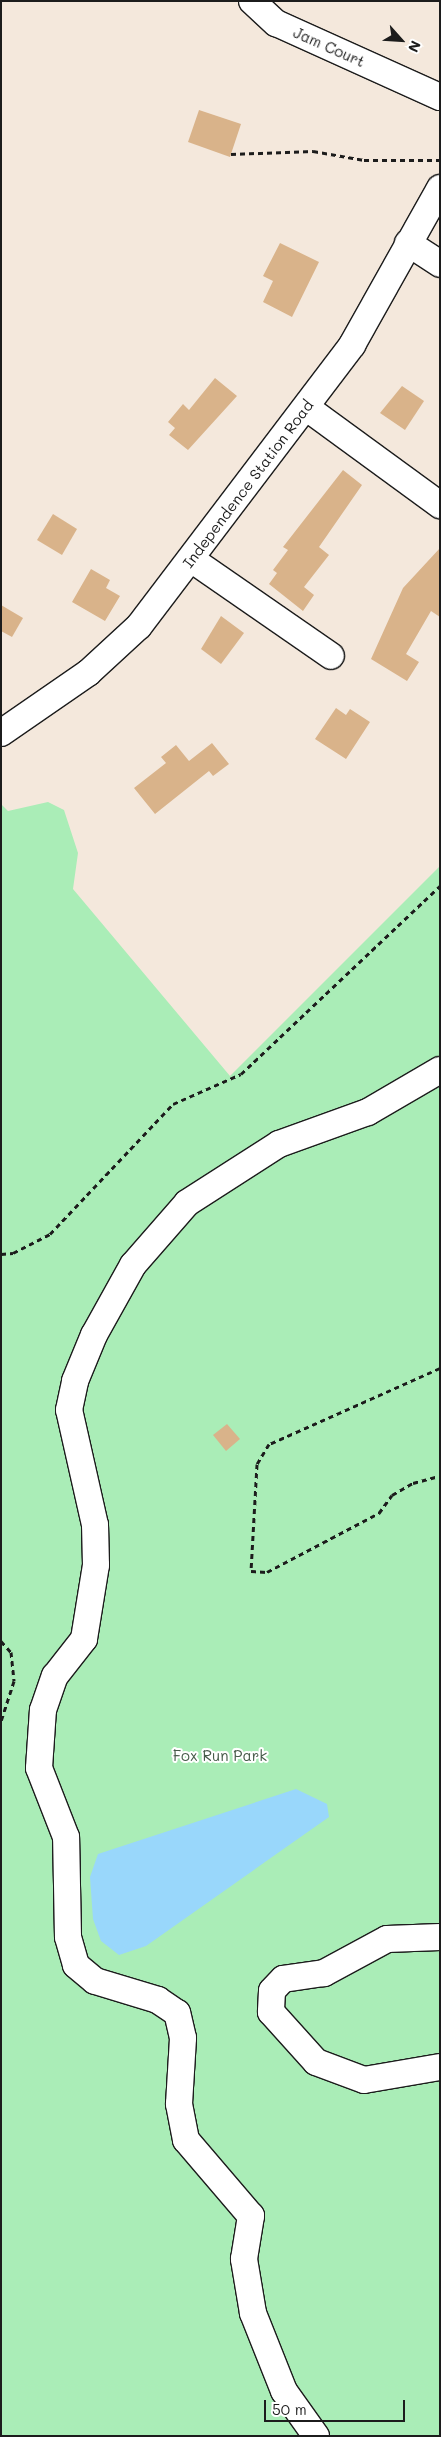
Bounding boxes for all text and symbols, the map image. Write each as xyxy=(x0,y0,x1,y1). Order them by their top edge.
north arrow xyxy=(376,15,426,65)
street label: Jam Court xyxy=(290,23,368,71)
text: N xyxy=(404,38,426,56)
street label: Independence Station Road xyxy=(179,397,317,571)
park label: Fox Run Park xyxy=(173,1747,267,1765)
scale bar xyxy=(266,2390,407,2422)
text: 50 m xyxy=(272,2399,307,2419)

